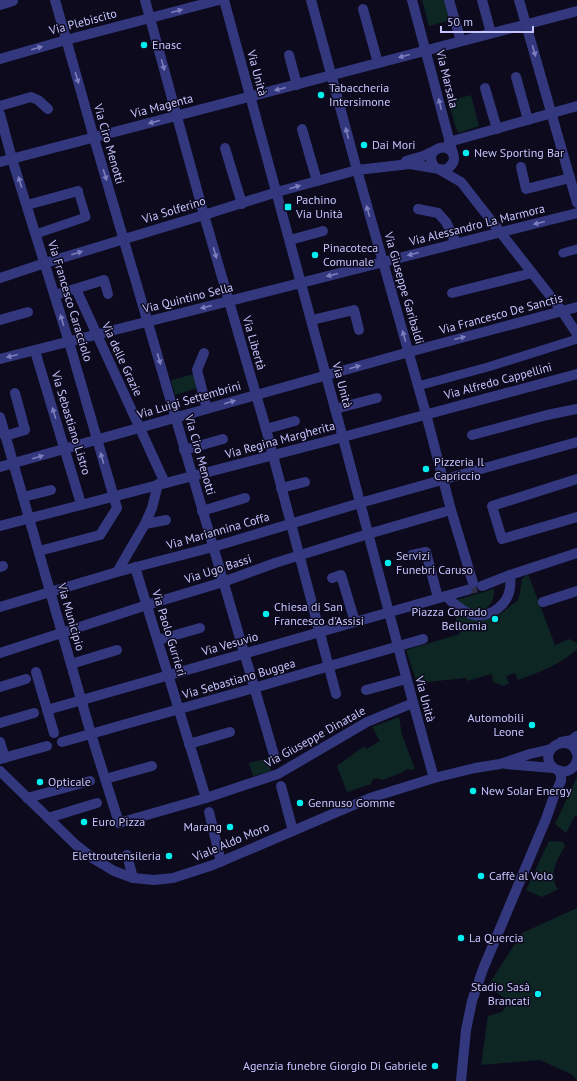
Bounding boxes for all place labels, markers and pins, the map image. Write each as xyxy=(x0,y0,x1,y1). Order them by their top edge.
place label: Enasc xyxy=(152,37,182,52)
marker: Enasc xyxy=(139,40,149,50)
place label: Tabaccheria Intersimone xyxy=(329,80,390,109)
marker: Tabaccheria Intersimone xyxy=(316,90,326,100)
place label: Dai Mori xyxy=(372,137,415,152)
marker: Dai Mori xyxy=(359,140,369,150)
place label: New Sporting Bar xyxy=(474,145,564,160)
marker: New Sporting Bar xyxy=(461,148,471,158)
place label: Pachino Via Unità xyxy=(295,192,343,221)
marker: Pachino Via Unità xyxy=(283,202,293,212)
place label: Pinacoteca Comunale xyxy=(323,240,378,269)
marker: Pinacoteca Comunale xyxy=(310,250,320,260)
place label: Pizzeria Il Capriccio xyxy=(434,454,485,483)
marker: Pizzeria Il Capriccio xyxy=(421,464,431,474)
place label: Servizi Funebri Caruso xyxy=(396,548,473,577)
marker: Servizi Funebri Caruso xyxy=(383,558,393,568)
place label: Chiesa di San Francesco d'Assisi xyxy=(274,599,364,628)
place label: Piazza Corrado Bellomia xyxy=(411,604,487,633)
marker: Chiesa di San Francesco d'Assisi xyxy=(261,609,271,619)
marker: Piazza Corrado Bellomia xyxy=(490,614,500,624)
place label: Automobili Leone xyxy=(468,710,524,739)
marker: Automobili Leone xyxy=(527,720,537,730)
place label: Opticale xyxy=(48,774,91,789)
marker: Opticale xyxy=(35,777,45,787)
place label: New Solar Energy xyxy=(481,783,572,798)
marker: New Solar Energy xyxy=(468,786,478,796)
place label: Gennuso Gomme xyxy=(308,795,395,810)
marker: Gennuso Gomme xyxy=(295,798,305,808)
place label: Euro Pizza xyxy=(92,814,145,829)
marker: Euro Pizza xyxy=(79,817,89,827)
place label: Marang xyxy=(184,819,222,834)
marker: Marang xyxy=(225,822,235,832)
place label: Elettroutensileria xyxy=(72,848,161,863)
marker: Elettroutensileria xyxy=(164,851,174,861)
place label: Caffè al Volo xyxy=(489,868,553,883)
marker: Caffè al Volo xyxy=(476,871,486,881)
place label: La Quercia xyxy=(469,930,524,945)
marker: La Quercia xyxy=(456,933,466,943)
place label: Stadio Sasà Brancati xyxy=(471,979,530,1008)
marker: Stadio Sasà Brancati xyxy=(533,989,543,999)
place label: Agenzia funebre Giorgio Di Gabriele xyxy=(243,1058,427,1073)
marker: Agenzia funebre Giorgio Di Gabriele xyxy=(430,1061,440,1071)

